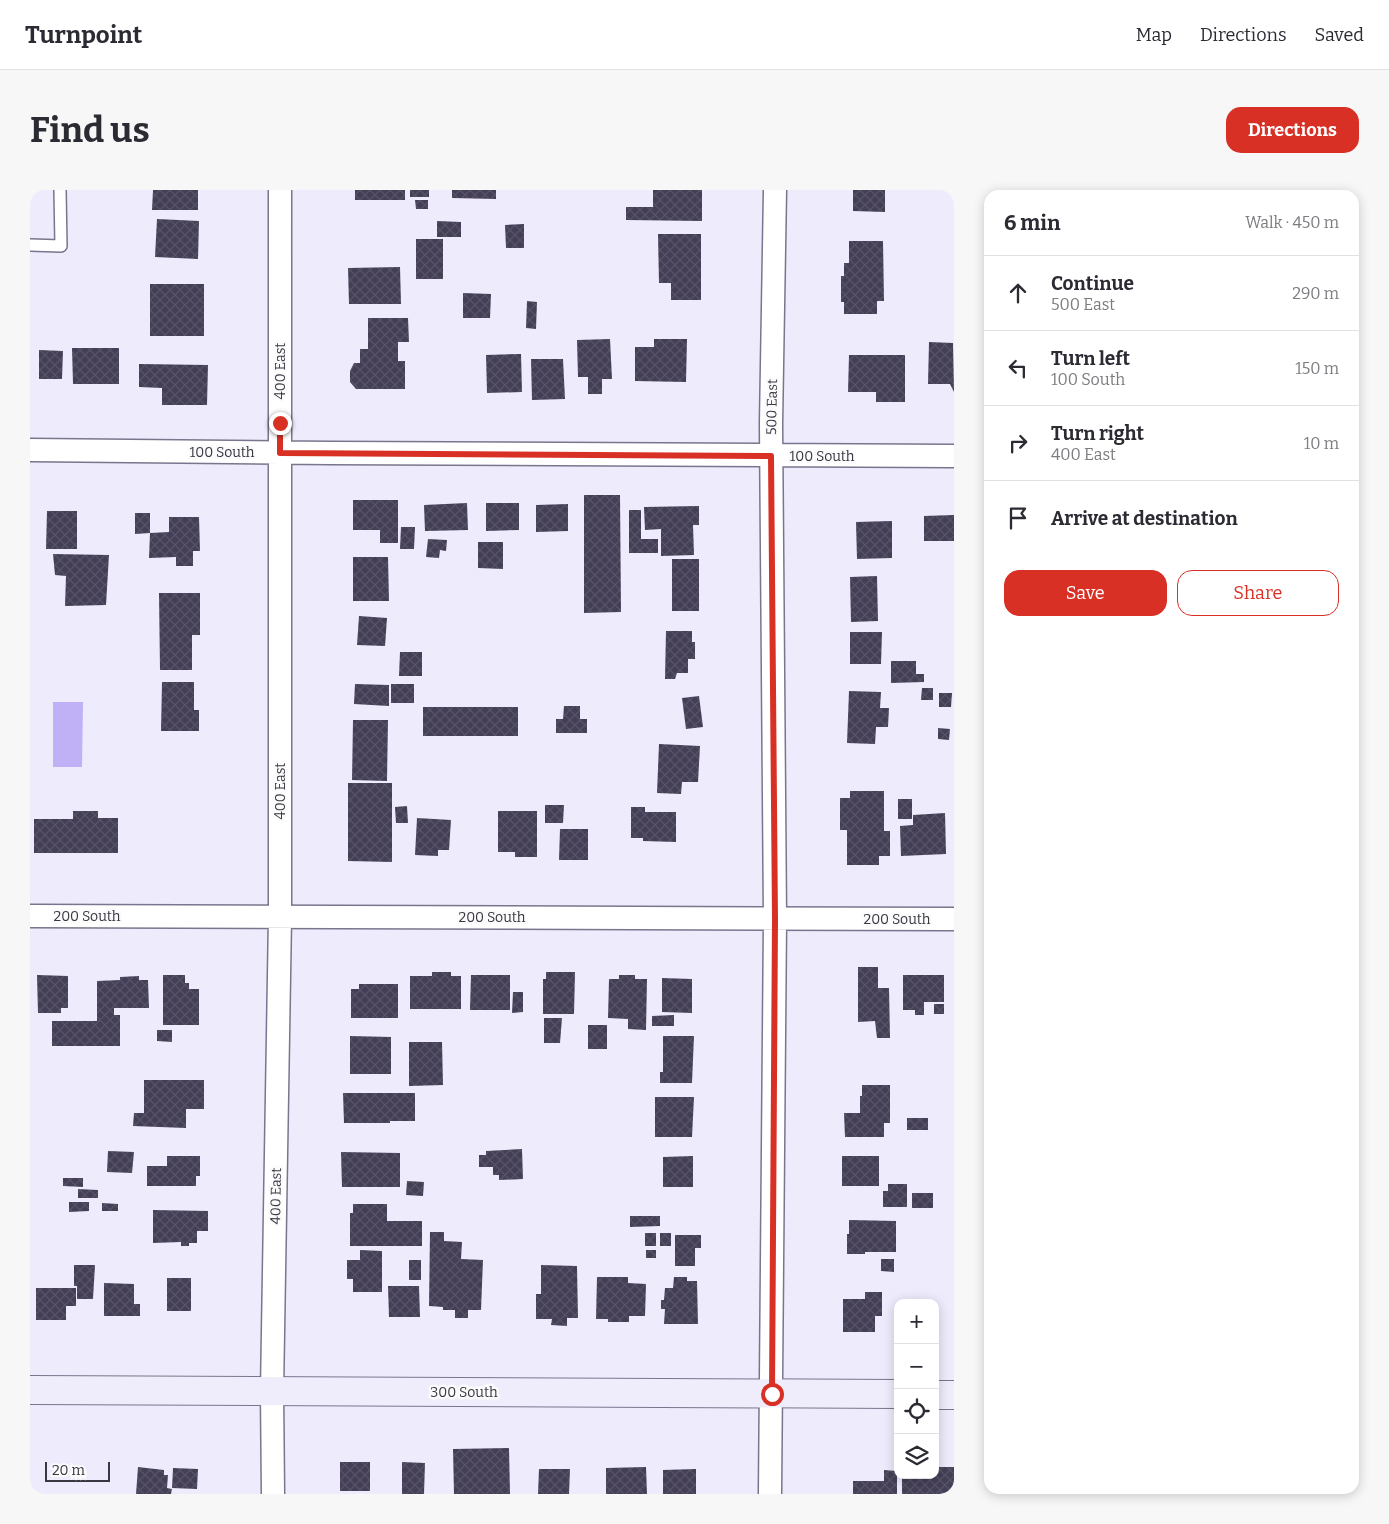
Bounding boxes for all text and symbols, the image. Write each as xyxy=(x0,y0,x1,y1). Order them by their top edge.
text: Turnpoint xyxy=(25,21,142,49)
text: Map xyxy=(1136,24,1172,46)
text: Directions xyxy=(1200,24,1287,46)
text: Saved xyxy=(1315,24,1364,46)
button: Directions xyxy=(1226,107,1359,153)
text: Find us xyxy=(30,109,150,151)
text: 6 min xyxy=(1004,210,1060,236)
text: Walk · 450 m xyxy=(1245,213,1339,232)
text: Continue xyxy=(1051,272,1134,295)
icon: ahead xyxy=(1004,279,1032,307)
text: 290 m xyxy=(1292,284,1339,303)
text: 500 East xyxy=(1051,295,1115,314)
street label: 400 East xyxy=(272,343,289,399)
text: Turn left xyxy=(1051,347,1130,370)
icon: left xyxy=(1004,354,1032,382)
text: 150 m xyxy=(1295,359,1339,378)
text: 100 South xyxy=(1051,370,1125,389)
street label: 500 East xyxy=(763,379,781,435)
route end xyxy=(269,412,292,435)
text: Turn right xyxy=(1051,422,1144,445)
icon: right xyxy=(1004,429,1032,457)
text: 10 m xyxy=(1304,434,1339,453)
street label: 100 South xyxy=(189,444,255,461)
text: 400 East xyxy=(1051,445,1116,464)
street label: 100 South xyxy=(789,448,855,465)
icon: arrive xyxy=(1004,504,1032,532)
text: Arrive at destination xyxy=(1051,507,1238,530)
button: Save xyxy=(1004,570,1167,616)
button: Share xyxy=(1177,570,1339,616)
street label: 400 East xyxy=(272,763,289,819)
street label: 200 South xyxy=(54,908,121,925)
street label: 200 South xyxy=(459,909,526,926)
street label: 200 South xyxy=(864,911,931,928)
street label: 400 East xyxy=(267,1167,285,1225)
map controls xyxy=(894,1299,939,1479)
button: + xyxy=(894,1299,939,1344)
button: − xyxy=(894,1344,939,1389)
route start xyxy=(761,1383,784,1406)
street label: 300 South xyxy=(430,1384,498,1401)
button: locate xyxy=(894,1389,939,1434)
button: layers xyxy=(894,1434,939,1479)
scale bar xyxy=(45,1459,110,1482)
text: 20 m xyxy=(52,1462,85,1479)

